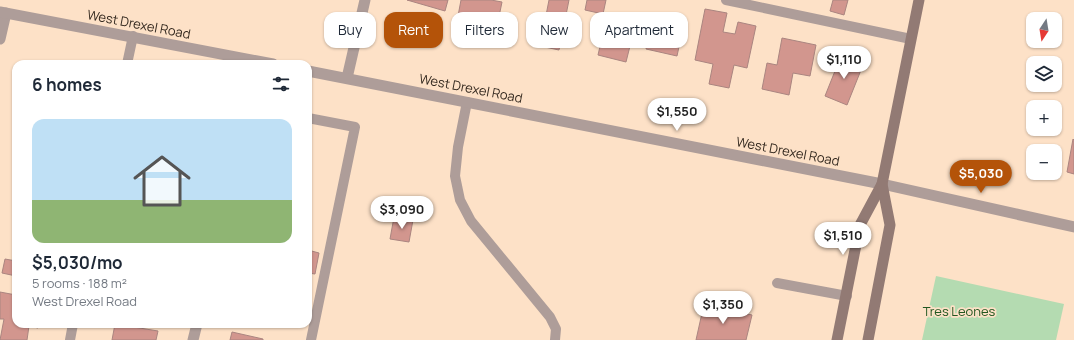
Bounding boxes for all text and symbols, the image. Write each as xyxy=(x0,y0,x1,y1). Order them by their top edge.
street label: West Drexel Road xyxy=(86,5,192,43)
chip: Buy xyxy=(324,12,376,48)
chip: Rent xyxy=(384,12,443,48)
chip: Filters xyxy=(451,12,518,48)
chip: New xyxy=(526,12,582,48)
chip: Apartment xyxy=(590,12,688,48)
north arrow xyxy=(1026,12,1062,48)
map controls xyxy=(1026,12,1062,180)
pin: $1,110 xyxy=(811,46,877,80)
text: $1,110 xyxy=(826,50,862,68)
button: layers xyxy=(1026,56,1062,92)
street label: West Drexel Road xyxy=(418,69,524,107)
text: 6 homes xyxy=(32,73,102,96)
icon: filters xyxy=(270,73,292,95)
pin: $1,550 xyxy=(644,98,710,132)
button: + xyxy=(1026,100,1062,136)
text: $1,550 xyxy=(656,102,698,120)
street label: West Drexel Road xyxy=(735,132,841,170)
button: − xyxy=(1026,144,1062,180)
icon: home xyxy=(126,145,198,217)
pin: $5,030 xyxy=(948,160,1014,194)
text: $5,030 xyxy=(959,164,1003,182)
pin: $3,090 xyxy=(369,196,435,230)
text: $3,090 xyxy=(380,200,424,218)
pin: $1,510 xyxy=(810,222,876,256)
text: $1,510 xyxy=(823,226,863,244)
text: $5,030/mo xyxy=(32,251,123,274)
text: 5 rooms · 188 m² xyxy=(32,274,127,292)
pin: $1,350 xyxy=(690,291,756,325)
text: West Drexel Road xyxy=(32,292,137,310)
text: $1,350 xyxy=(702,295,744,313)
park label: Tres Leones xyxy=(923,302,996,320)

